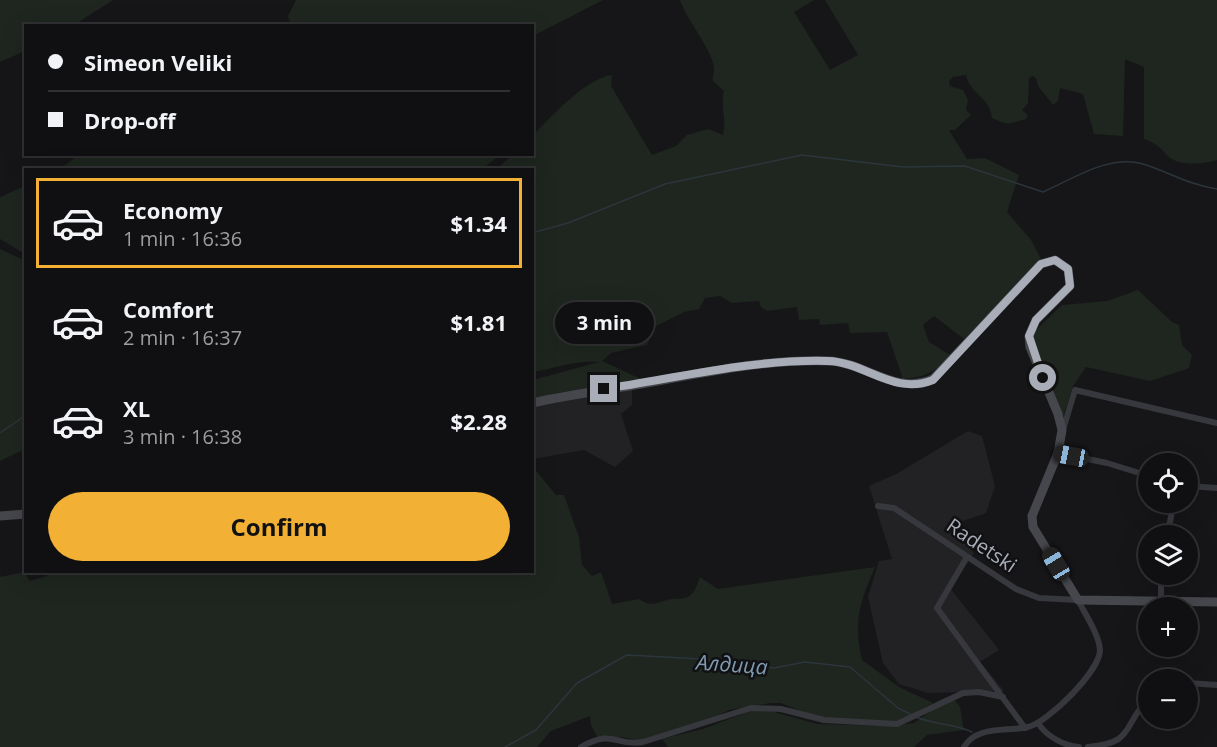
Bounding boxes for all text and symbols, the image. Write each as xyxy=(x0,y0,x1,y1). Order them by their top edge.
text: Simeon Veliki xyxy=(84,47,232,77)
text: Drop-off xyxy=(84,105,176,135)
text: Economy xyxy=(123,195,222,225)
icon: car xyxy=(51,196,105,250)
text: $1.34 xyxy=(450,208,507,238)
text: 1 min · 16:36 xyxy=(123,225,242,252)
text: Comfort xyxy=(123,294,214,324)
icon: car xyxy=(51,295,105,349)
callout: 3 min xyxy=(554,302,654,344)
text: $1.81 xyxy=(450,307,507,337)
text: 3 min xyxy=(577,309,632,336)
text: 2 min · 16:37 xyxy=(123,324,242,351)
route start xyxy=(1029,364,1056,391)
route end xyxy=(590,375,617,402)
text: XL xyxy=(123,393,150,423)
icon: car xyxy=(51,394,105,448)
text: $2.28 xyxy=(450,406,507,436)
text: 3 min · 16:38 xyxy=(123,423,242,450)
car xyxy=(1052,444,1090,468)
map controls xyxy=(1138,453,1198,729)
button: locate xyxy=(1138,453,1198,513)
button: Confirm xyxy=(48,492,510,561)
street label: Radetski xyxy=(942,512,1022,578)
button: layers xyxy=(1138,525,1198,585)
car xyxy=(1039,544,1073,584)
button: + xyxy=(1138,597,1198,657)
water label: Алдица xyxy=(693,647,769,680)
button: − xyxy=(1138,669,1198,729)

